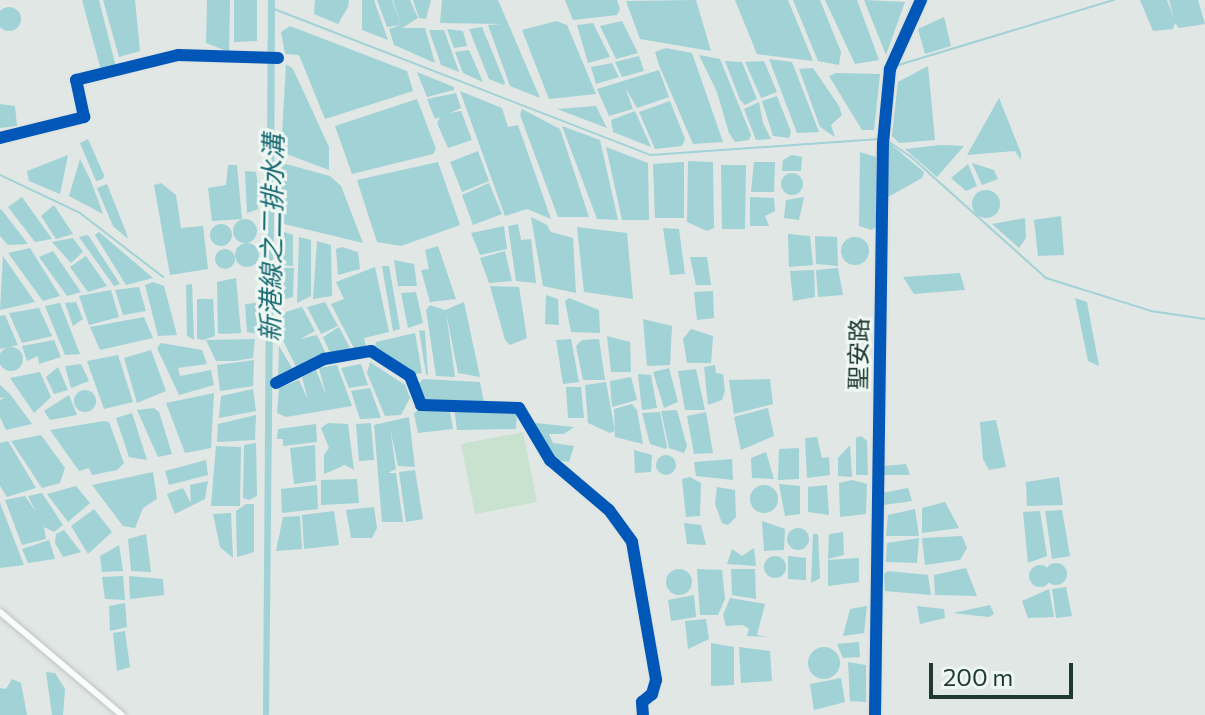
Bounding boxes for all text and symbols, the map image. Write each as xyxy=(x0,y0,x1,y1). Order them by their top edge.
water label: 新港線之二排水溝 xyxy=(254,134,288,342)
street label: 聖安路 xyxy=(843,318,873,390)
scale bar xyxy=(933,647,1077,697)
text: 200 m xyxy=(943,662,1013,691)

